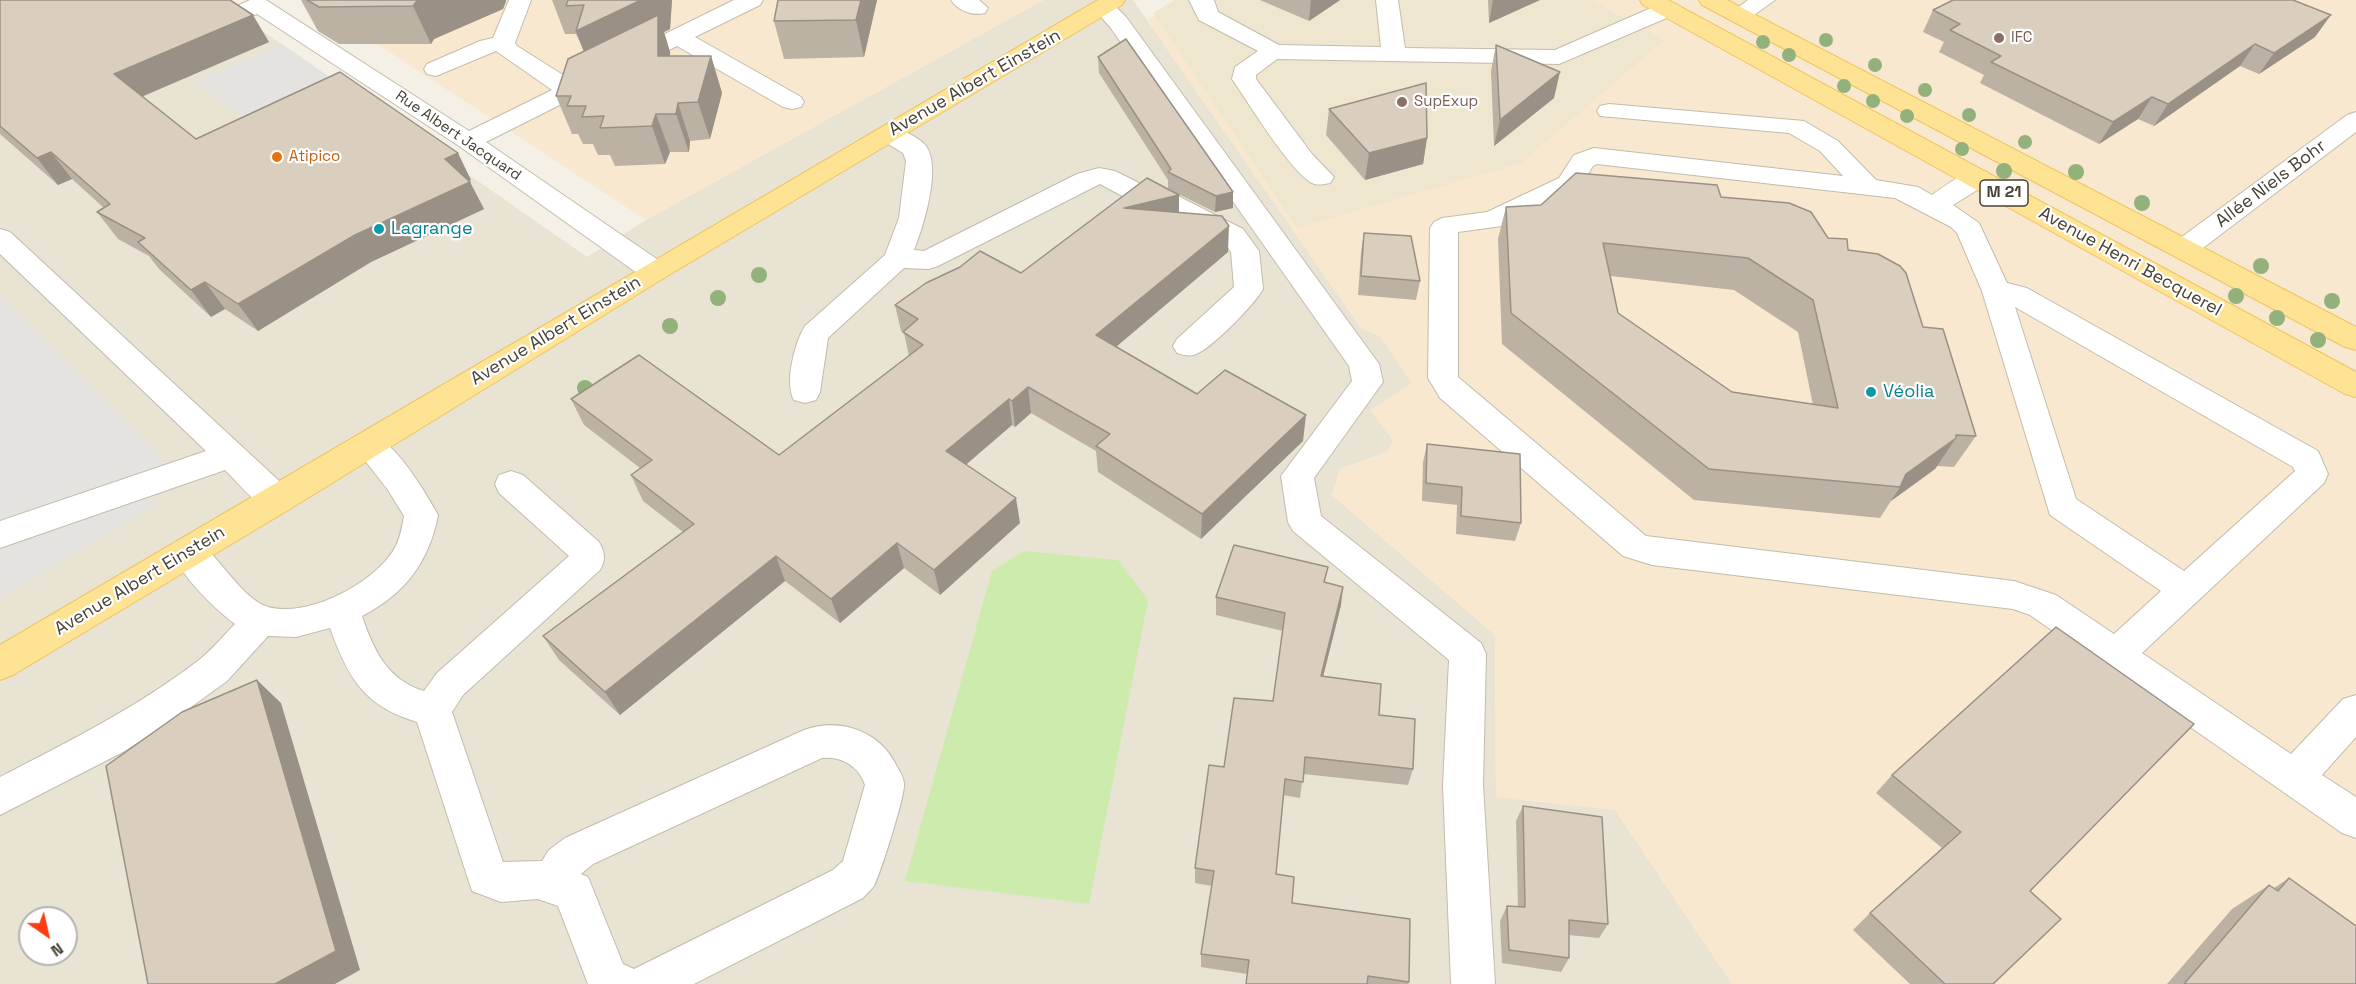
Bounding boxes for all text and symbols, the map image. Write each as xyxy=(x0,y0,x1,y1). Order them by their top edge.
street label: Avenue Albert Einstein xyxy=(885,25,1065,141)
place label: IFC xyxy=(2011,29,2032,47)
marker: IFC xyxy=(1992,31,2006,45)
street label: Rue Albert Jacquard xyxy=(392,87,524,185)
place label: SupExup xyxy=(1414,93,1478,111)
marker: SupExup xyxy=(1395,95,1409,109)
street label: Allée Niels Bohr xyxy=(2212,136,2330,232)
place label: Atipico xyxy=(289,148,340,166)
marker: Atipico xyxy=(270,150,284,164)
road number: M 21 xyxy=(1980,180,2028,206)
street label: Avenue Henri Becquerel xyxy=(2035,203,2225,321)
place label: Lagrange xyxy=(391,218,473,240)
marker: Lagrange xyxy=(372,222,386,236)
street label: Avenue Albert Einstein xyxy=(467,272,645,390)
place label: Véolia xyxy=(1883,381,1934,403)
marker: Véolia xyxy=(1864,385,1878,399)
street label: Avenue Albert Einstein xyxy=(51,522,229,640)
north arrow xyxy=(18,906,78,966)
text: N xyxy=(47,938,68,961)

